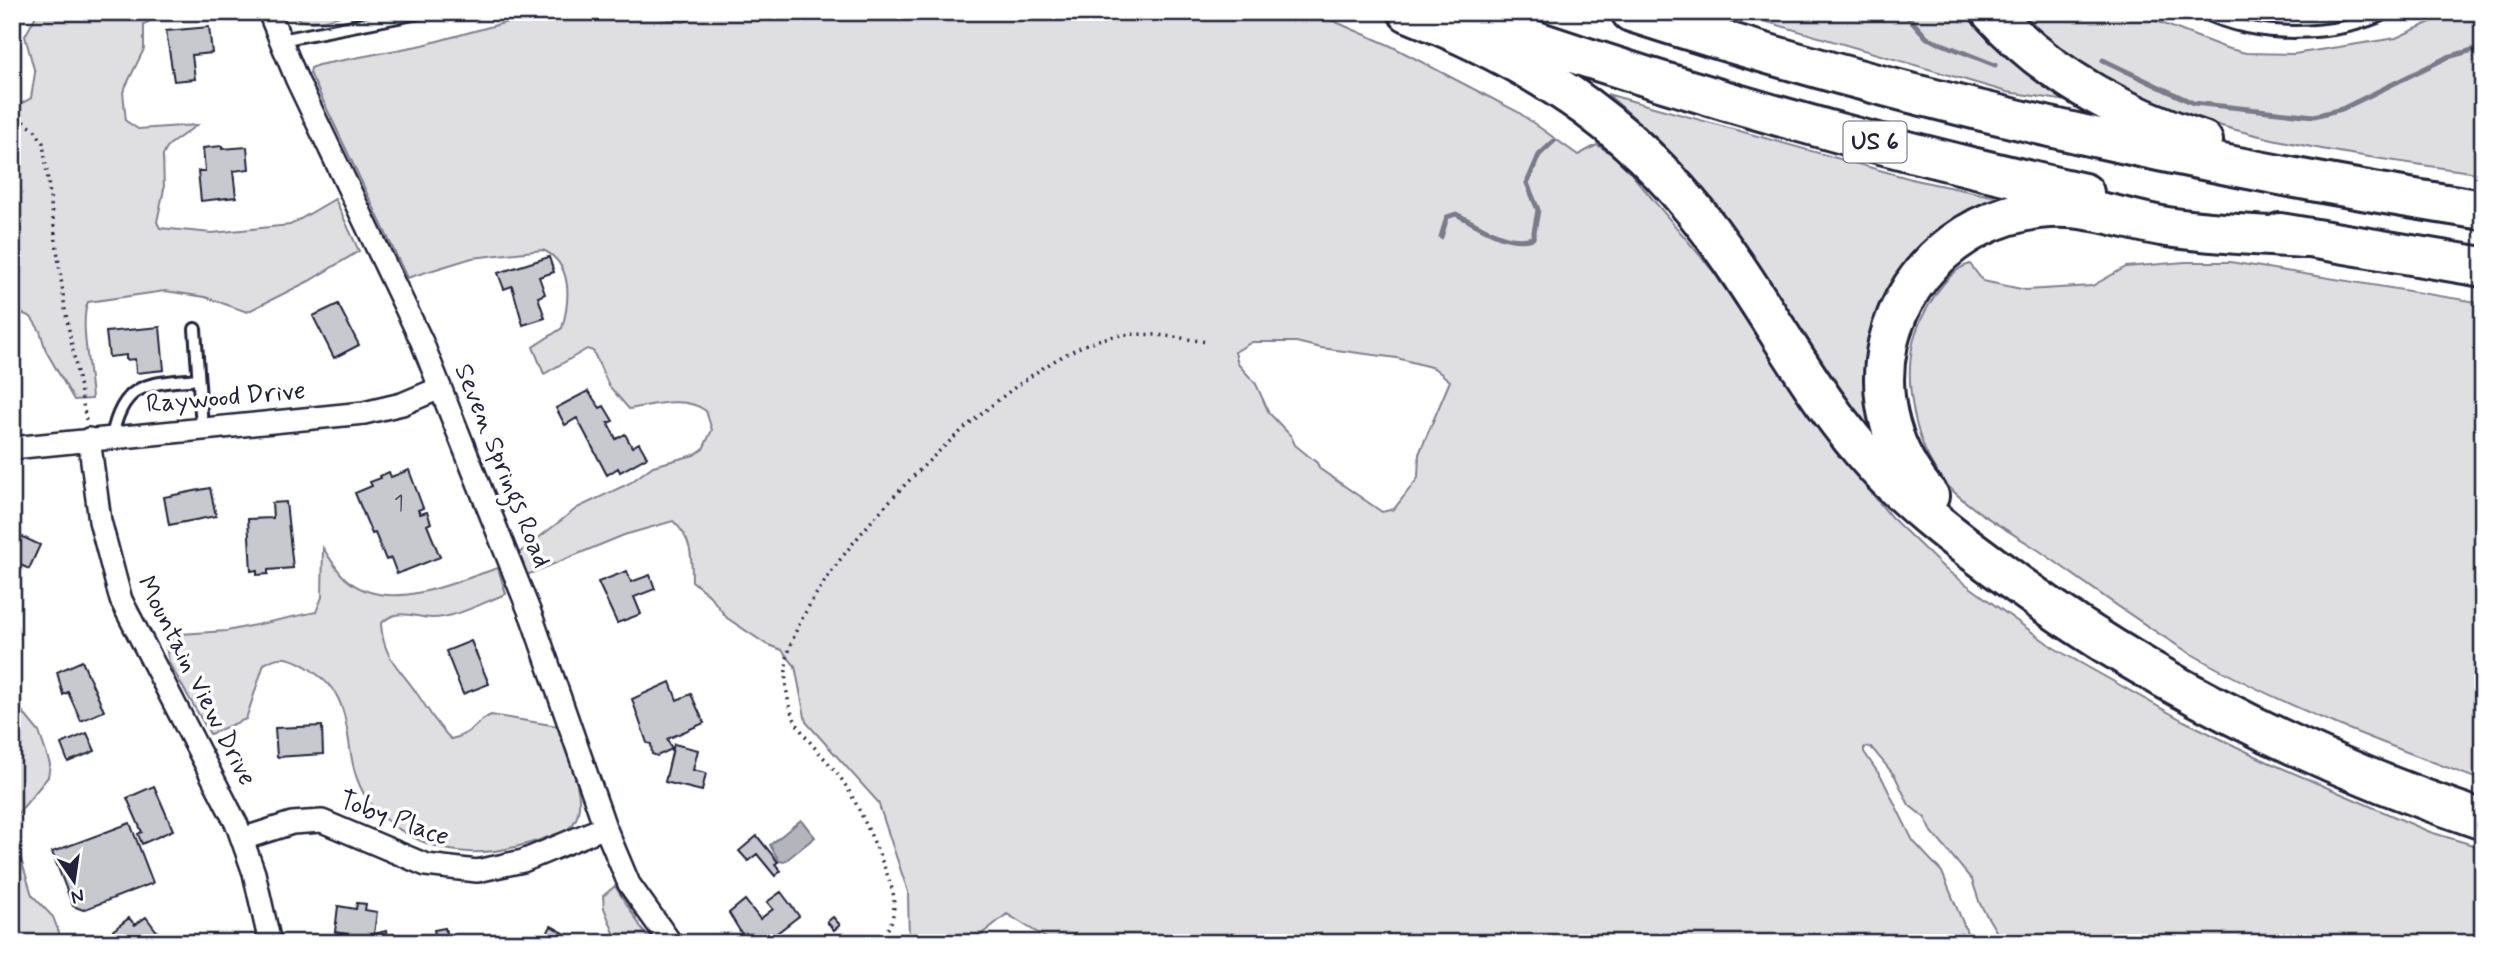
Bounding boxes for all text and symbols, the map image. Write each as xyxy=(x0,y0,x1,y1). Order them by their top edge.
road number: US 6 xyxy=(1843,122,1906,162)
street label: Seven Springs Road xyxy=(443,359,558,574)
street label: Raywood Drive xyxy=(145,374,307,422)
house number: 1 xyxy=(394,489,404,519)
street label: Mountain View Drive xyxy=(128,570,264,792)
street label: Toby Place xyxy=(334,783,454,855)
north arrow xyxy=(38,846,108,916)
text: N xyxy=(69,882,86,910)

